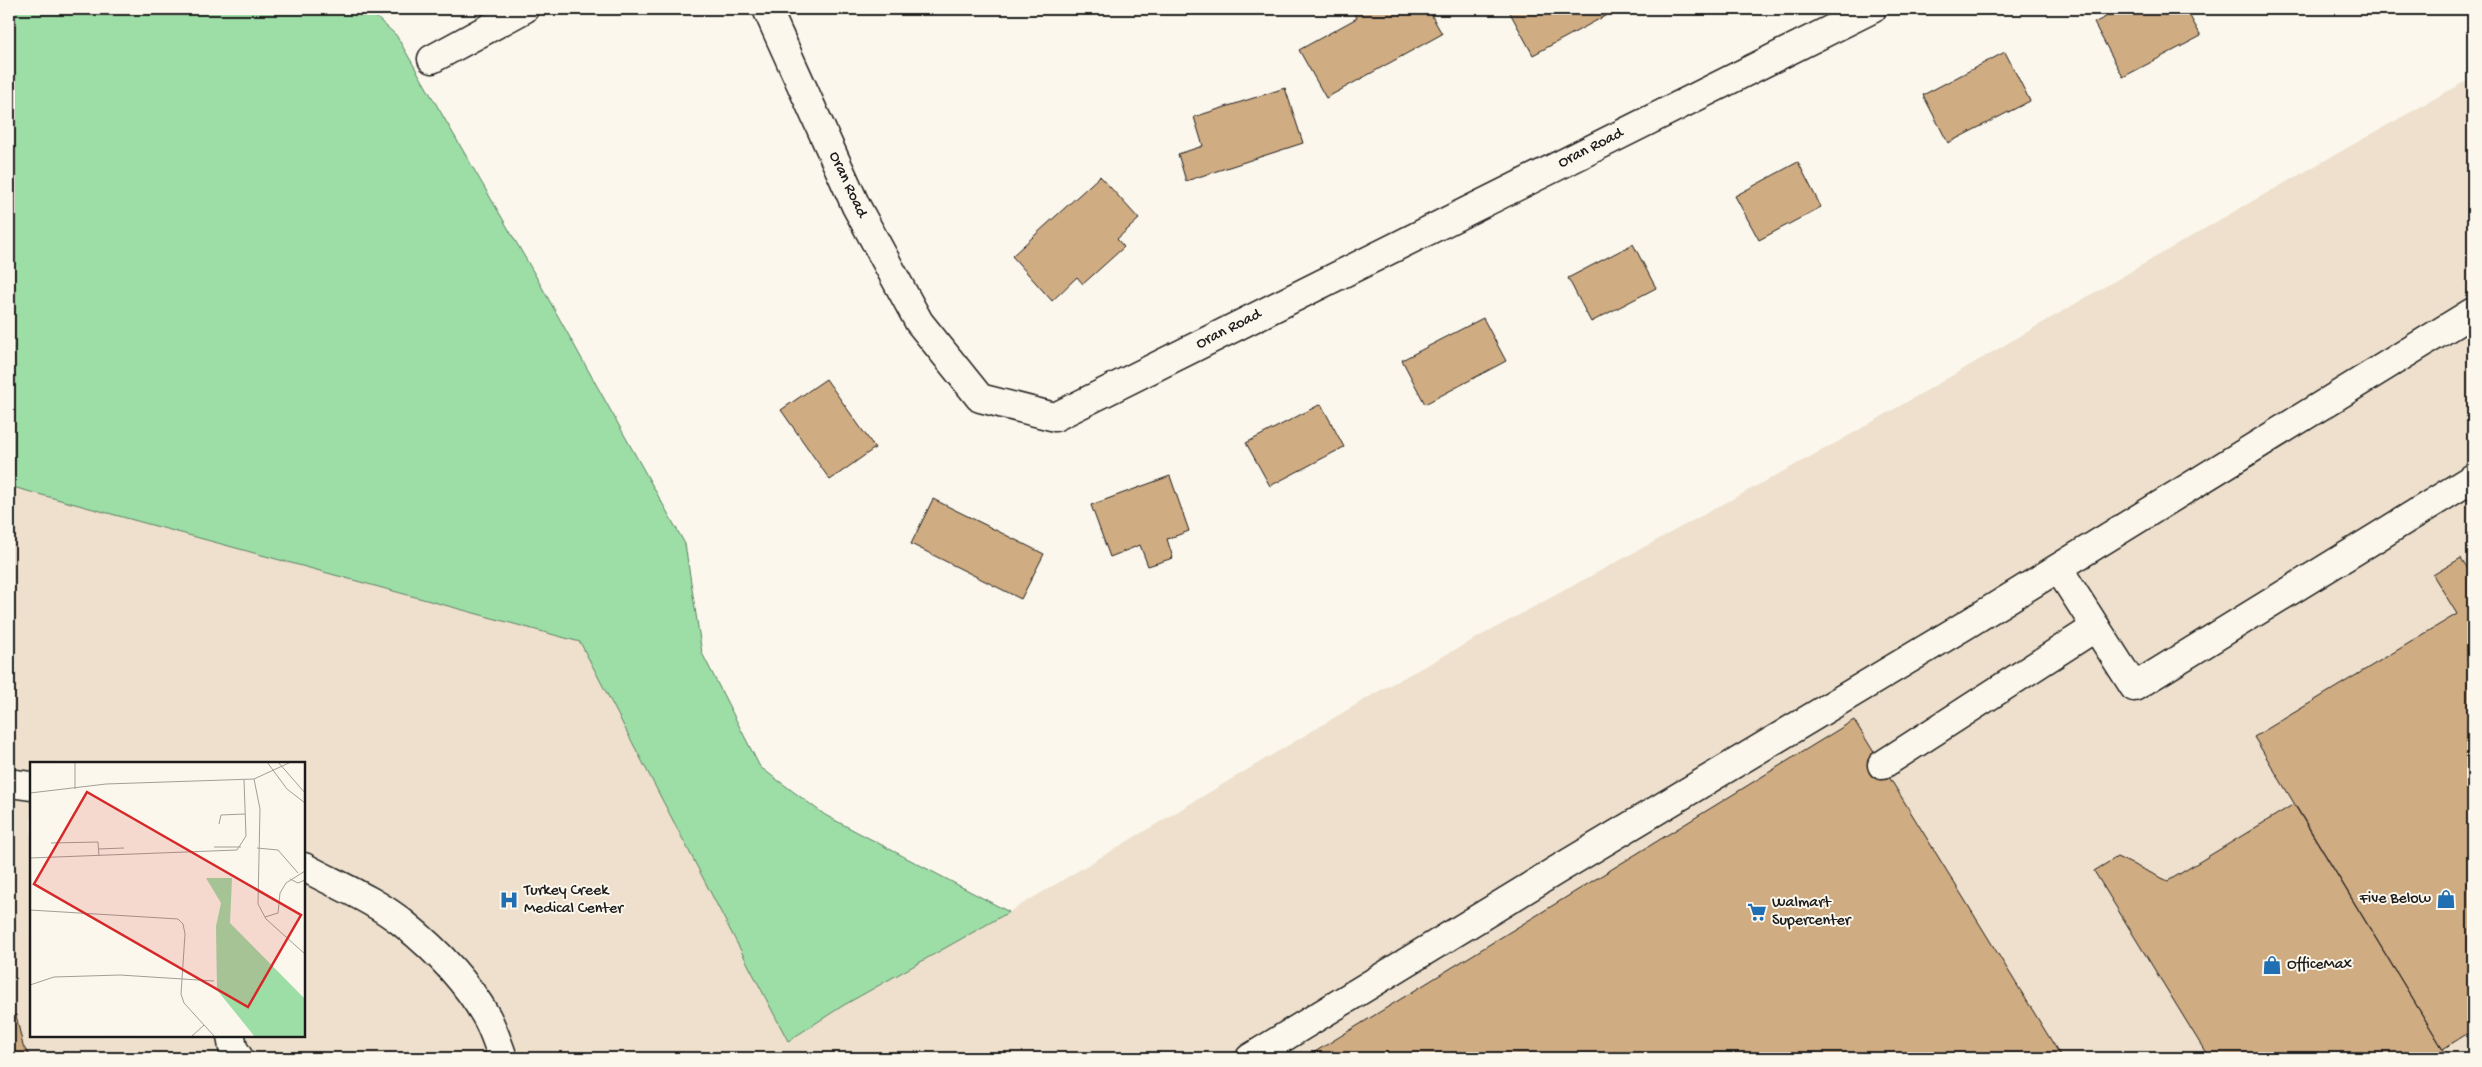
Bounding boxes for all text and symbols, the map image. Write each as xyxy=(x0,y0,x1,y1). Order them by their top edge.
street label: Oran Road xyxy=(1555,124,1628,173)
street label: Oran Road xyxy=(823,149,871,222)
street label: Oran Road xyxy=(1193,305,1266,354)
inset map xyxy=(30,762,305,1037)
place label: Turkey Creek Medical Center xyxy=(523,882,624,919)
shop icon: Five Below xyxy=(2435,888,2457,910)
hospital icon: Turkey Creek Medical Center xyxy=(498,889,520,911)
place label: Five Below xyxy=(2359,890,2432,909)
place label: Walmart Supercenter xyxy=(1772,894,1852,931)
supermarket icon: Walmart Supercenter xyxy=(1746,901,1768,923)
shop icon: OfficeMax xyxy=(2261,954,2283,976)
place label: OfficeMax xyxy=(2287,956,2353,975)

